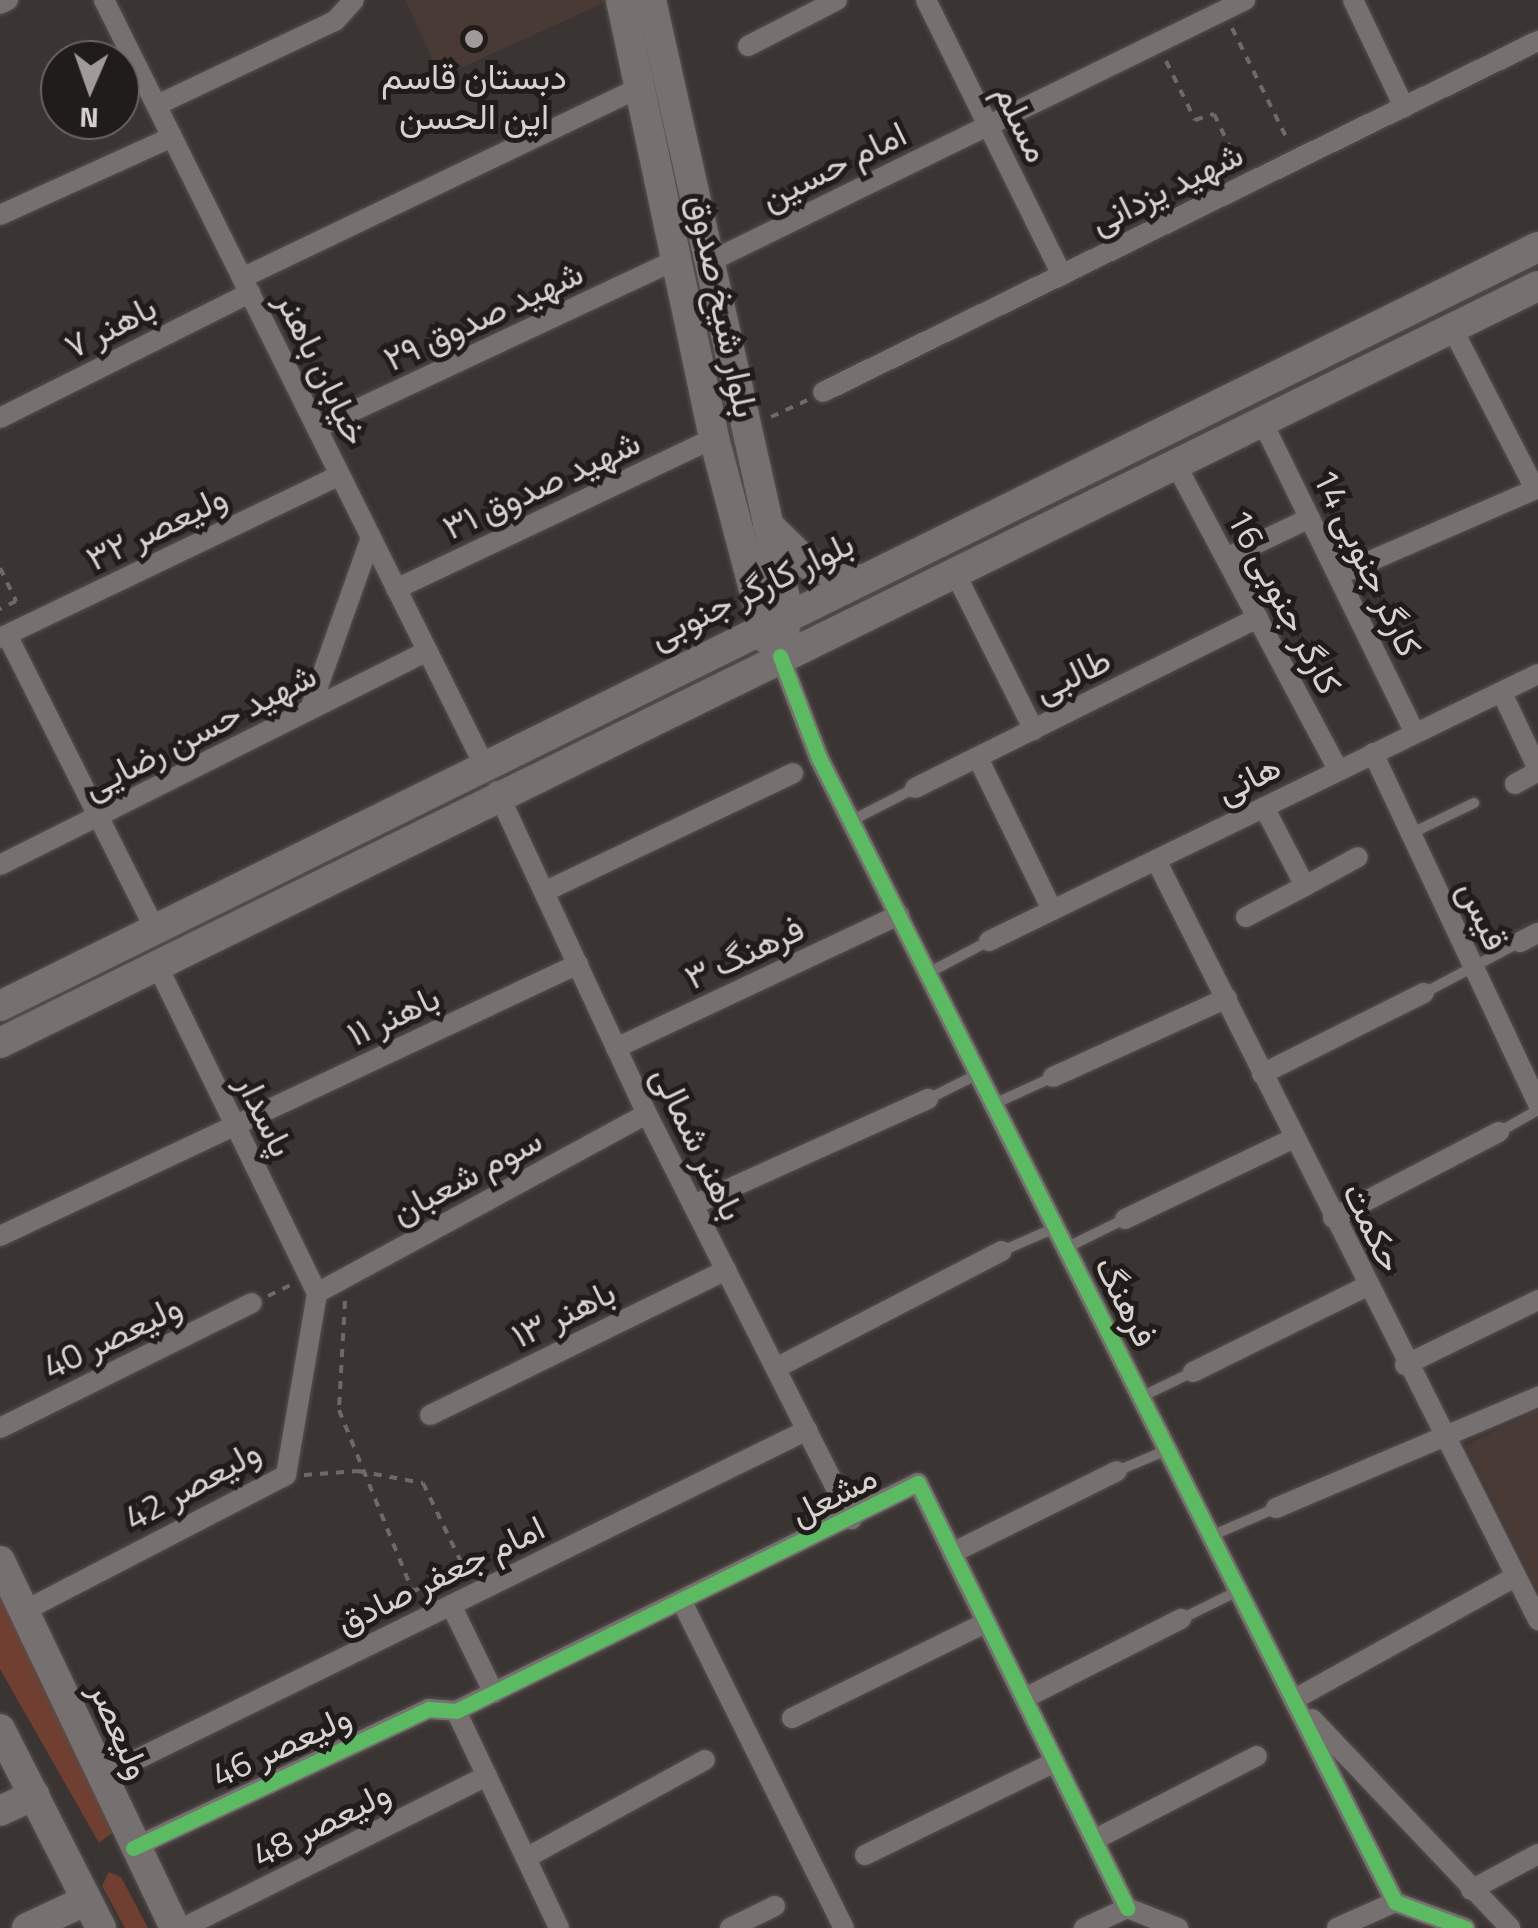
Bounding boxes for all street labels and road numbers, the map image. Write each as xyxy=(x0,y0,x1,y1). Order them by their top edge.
street label: مسلم xyxy=(986,77,1060,169)
street label: امام حسین xyxy=(753,112,913,218)
street label: شهید یزدانی xyxy=(1083,132,1249,242)
street label: بلوار شیخ صدوق xyxy=(680,191,768,421)
street label: شهید صدوق ۲۹ xyxy=(377,251,589,379)
street label: باهنر ۷ xyxy=(57,285,163,367)
street label: خیابان باهنر xyxy=(268,285,378,451)
street label: شهید صدوق ۳۱ xyxy=(436,420,646,548)
street label: کارگر جنوبی 14 xyxy=(1304,461,1432,663)
street label: ولیعصر ۳۲ xyxy=(79,475,233,579)
street label: کارگر جنوبی 16 xyxy=(1219,501,1351,701)
street label: بلوار کارگر جنوبی xyxy=(642,521,860,657)
street label: طالبی xyxy=(1027,638,1117,710)
street label: شهید حسن رضایی xyxy=(75,653,323,807)
street label: هانی xyxy=(1209,744,1287,812)
street label: قیس xyxy=(1450,874,1518,956)
street label: فرهنگ ۳ xyxy=(678,906,810,998)
street label: باهنر ۱۱ xyxy=(340,975,446,1055)
street label: باهنر شمالی xyxy=(644,1059,754,1227)
street label: پاسدار xyxy=(228,1067,304,1163)
street label: سوم شعبان xyxy=(384,1118,548,1232)
street label: حکمت xyxy=(1335,1176,1413,1278)
street label: فرهنگ xyxy=(1087,1249,1167,1353)
street label: باهنر ۱۳ xyxy=(504,1270,622,1356)
street label: ولیعصر 40 xyxy=(36,1284,188,1388)
street label: ولیعصر 42 xyxy=(117,1430,267,1538)
street label: مشعل xyxy=(783,1454,883,1534)
street label: امام جعفر صادق xyxy=(329,1506,551,1642)
street label: ولیعصر xyxy=(81,1675,161,1785)
street label: ولیعصر 46 xyxy=(205,1695,357,1795)
street label: ولیعصر 48 xyxy=(245,1770,397,1876)

